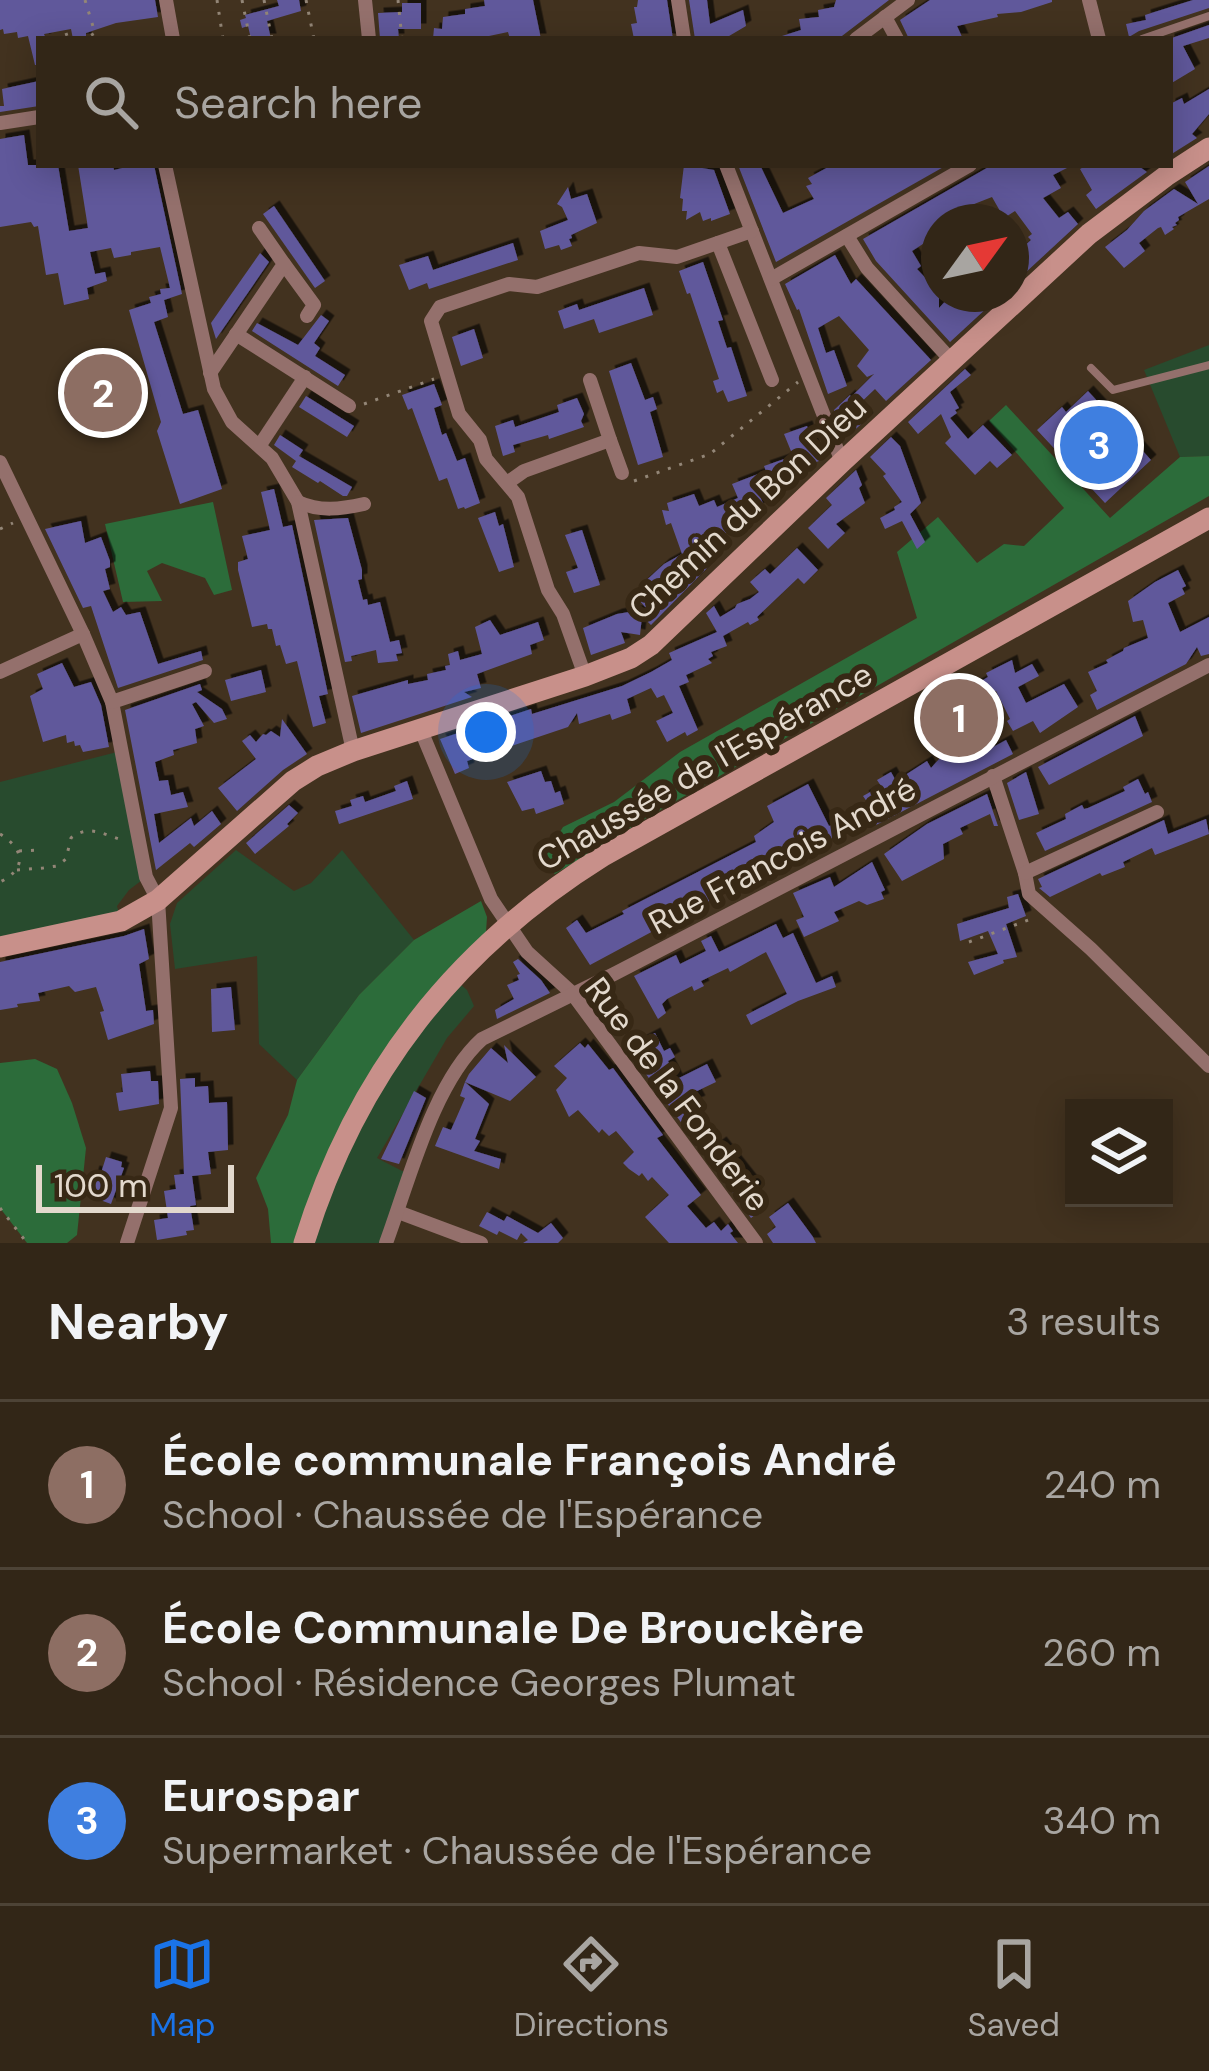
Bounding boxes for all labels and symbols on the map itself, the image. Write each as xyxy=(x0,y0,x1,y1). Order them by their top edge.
north arrow xyxy=(921,204,1029,312)
pin: 2 xyxy=(64,348,142,438)
street label: Chemin du Bon Dieu xyxy=(619,386,875,629)
pin: 3 xyxy=(1060,400,1138,490)
street label: Chaussée de l'Espérance xyxy=(528,653,880,880)
pin: 1 xyxy=(920,673,998,763)
your location xyxy=(456,702,516,762)
street label: Rue Francois André xyxy=(641,767,923,944)
street label: Rue de la Fonderie xyxy=(576,969,780,1220)
scale bar xyxy=(36,1159,234,1212)

